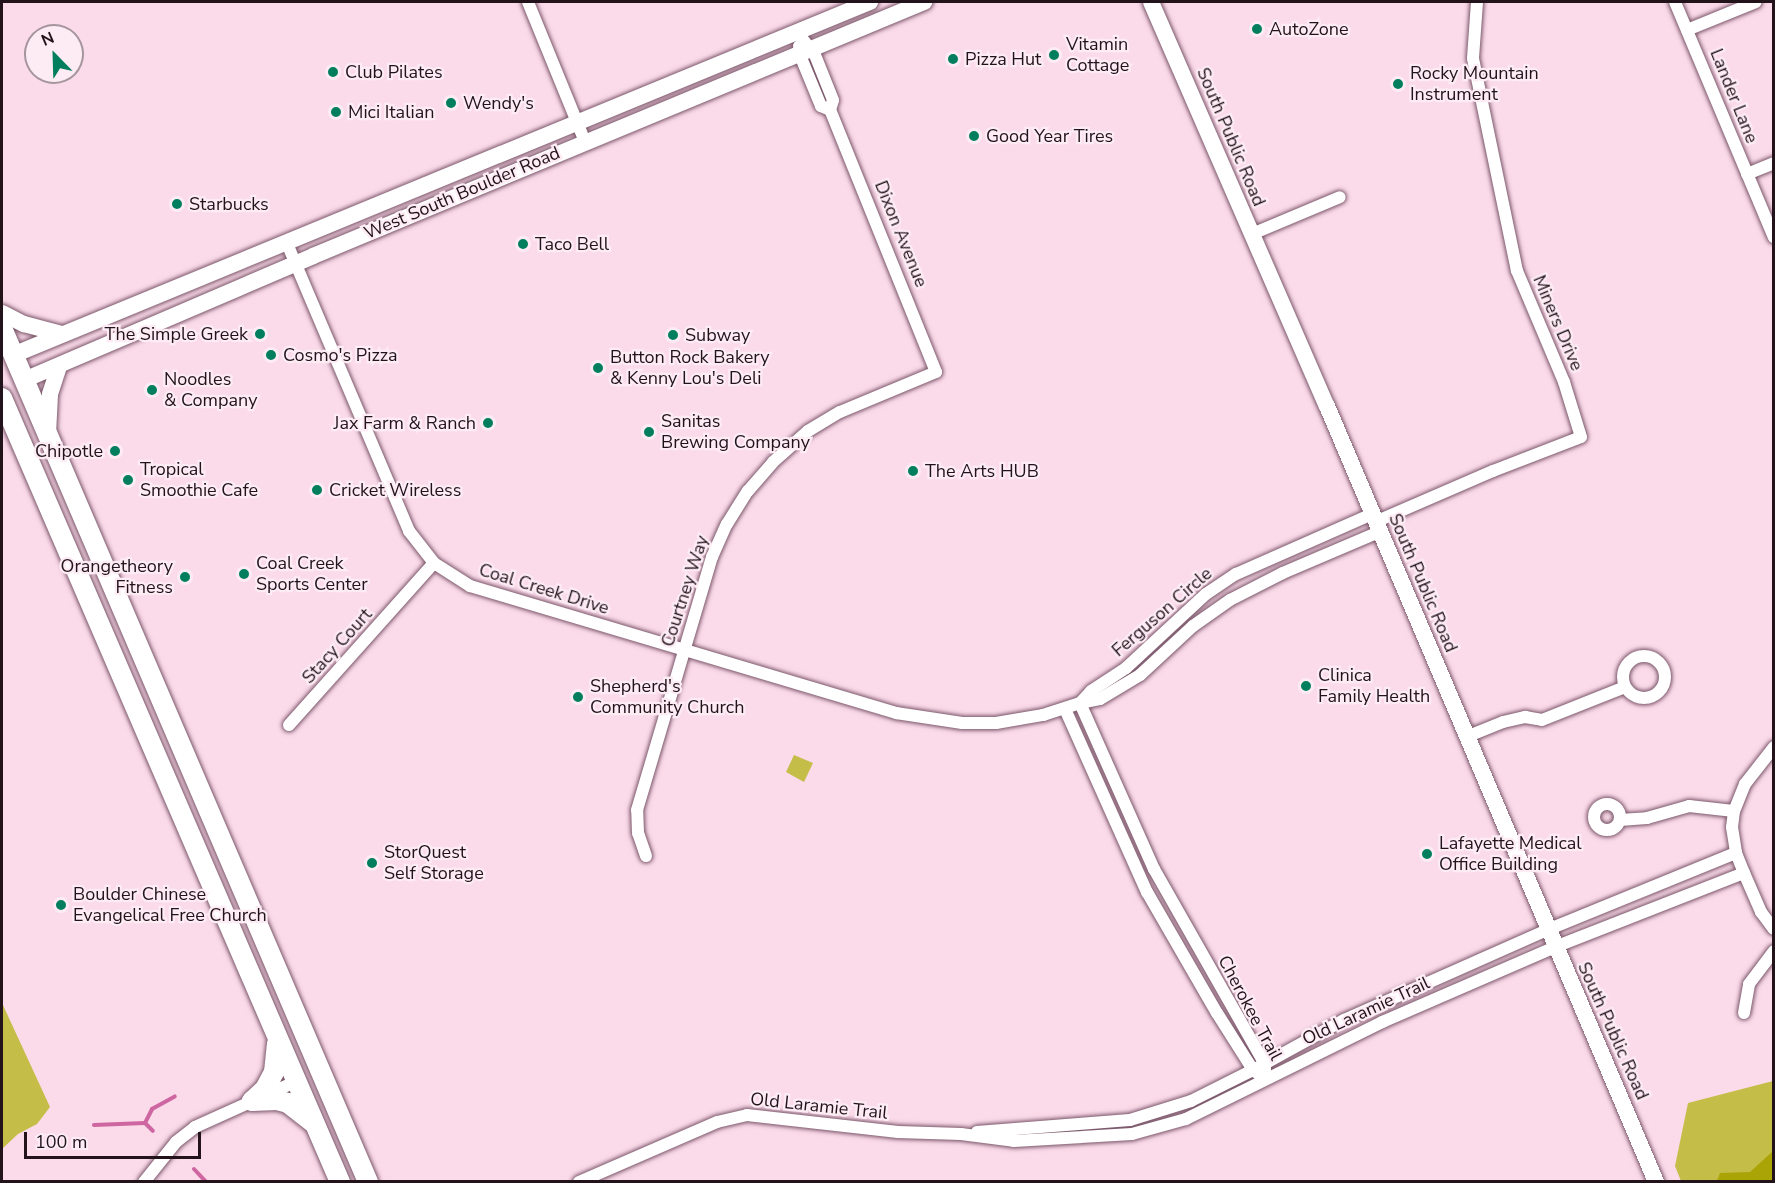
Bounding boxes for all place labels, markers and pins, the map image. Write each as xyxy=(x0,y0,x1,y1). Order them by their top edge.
place label: AutoZone xyxy=(1269,18,1349,40)
marker: AutoZone xyxy=(1250,22,1264,36)
place label: Vitamin Cottage xyxy=(1066,34,1129,76)
place label: Pizza Hut xyxy=(965,48,1041,70)
marker: Vitamin Cottage xyxy=(1047,48,1061,62)
marker: Pizza Hut xyxy=(946,52,960,66)
place label: Club Pilates xyxy=(345,61,443,83)
place label: Rocky Mountain Instrument xyxy=(1410,63,1539,106)
marker: Club Pilates xyxy=(326,65,340,79)
marker: Rocky Mountain Instrument xyxy=(1391,77,1405,91)
place label: Wendy's xyxy=(463,92,534,114)
marker: Wendy's xyxy=(444,96,458,110)
place label: Mici Italian xyxy=(348,101,434,123)
marker: Mici Italian xyxy=(329,105,343,119)
place label: Good Year Tires xyxy=(986,125,1113,147)
marker: Good Year Tires xyxy=(967,129,981,143)
place label: Starbucks xyxy=(189,193,269,215)
marker: Starbucks xyxy=(170,197,184,211)
place label: Taco Bell xyxy=(535,233,609,255)
marker: Taco Bell xyxy=(516,237,530,251)
place label: The Simple Greek xyxy=(105,323,248,345)
place label: Subway xyxy=(685,324,750,346)
marker: The Simple Greek xyxy=(253,327,267,341)
marker: Subway xyxy=(666,328,680,342)
place label: Cosmo's Pizza xyxy=(283,344,398,366)
place label: Button Rock Bakery & Kenny Lou's Deli xyxy=(610,347,769,389)
marker: Cosmo's Pizza xyxy=(264,348,278,362)
marker: Button Rock Bakery & Kenny Lou's Deli xyxy=(591,361,605,375)
place label: Noodles & Company xyxy=(164,369,257,412)
marker: Noodles & Company xyxy=(145,383,159,397)
place label: Sanitas Brewing Company xyxy=(661,411,810,454)
place label: Jax Farm & Ranch xyxy=(334,412,476,434)
marker: Jax Farm & Ranch xyxy=(481,416,495,430)
marker: Sanitas Brewing Company xyxy=(642,425,656,439)
place label: Chipotle xyxy=(35,440,103,462)
marker: Chipotle xyxy=(108,444,122,458)
place label: Tropical Smoothie Cafe xyxy=(140,459,258,502)
place label: The Arts HUB xyxy=(925,460,1039,482)
marker: The Arts HUB xyxy=(906,464,920,478)
marker: Tropical Smoothie Cafe xyxy=(121,473,135,487)
place label: Cricket Wireless xyxy=(329,479,461,501)
marker: Cricket Wireless xyxy=(310,483,324,497)
place label: Coal Creek Sports Center xyxy=(256,553,368,596)
place label: Orangetheory Fitness xyxy=(61,556,173,598)
marker: Coal Creek Sports Center xyxy=(237,567,251,581)
marker: Orangetheory Fitness xyxy=(178,570,192,584)
place label: Clinica Family Health xyxy=(1318,665,1430,708)
place label: Shepherd's Community Church xyxy=(590,676,744,718)
marker: Clinica Family Health xyxy=(1299,679,1313,693)
marker: Shepherd's Community Church xyxy=(571,690,585,704)
place label: Lafayette Medical Office Building xyxy=(1439,833,1582,876)
place label: StorQuest Self Storage xyxy=(384,842,484,884)
marker: Lafayette Medical Office Building xyxy=(1420,847,1434,861)
marker: StorQuest Self Storage xyxy=(365,856,379,870)
place label: Boulder Chinese Evangelical Free Church xyxy=(73,884,267,926)
marker: Boulder Chinese Evangelical Free Church xyxy=(54,898,68,912)

